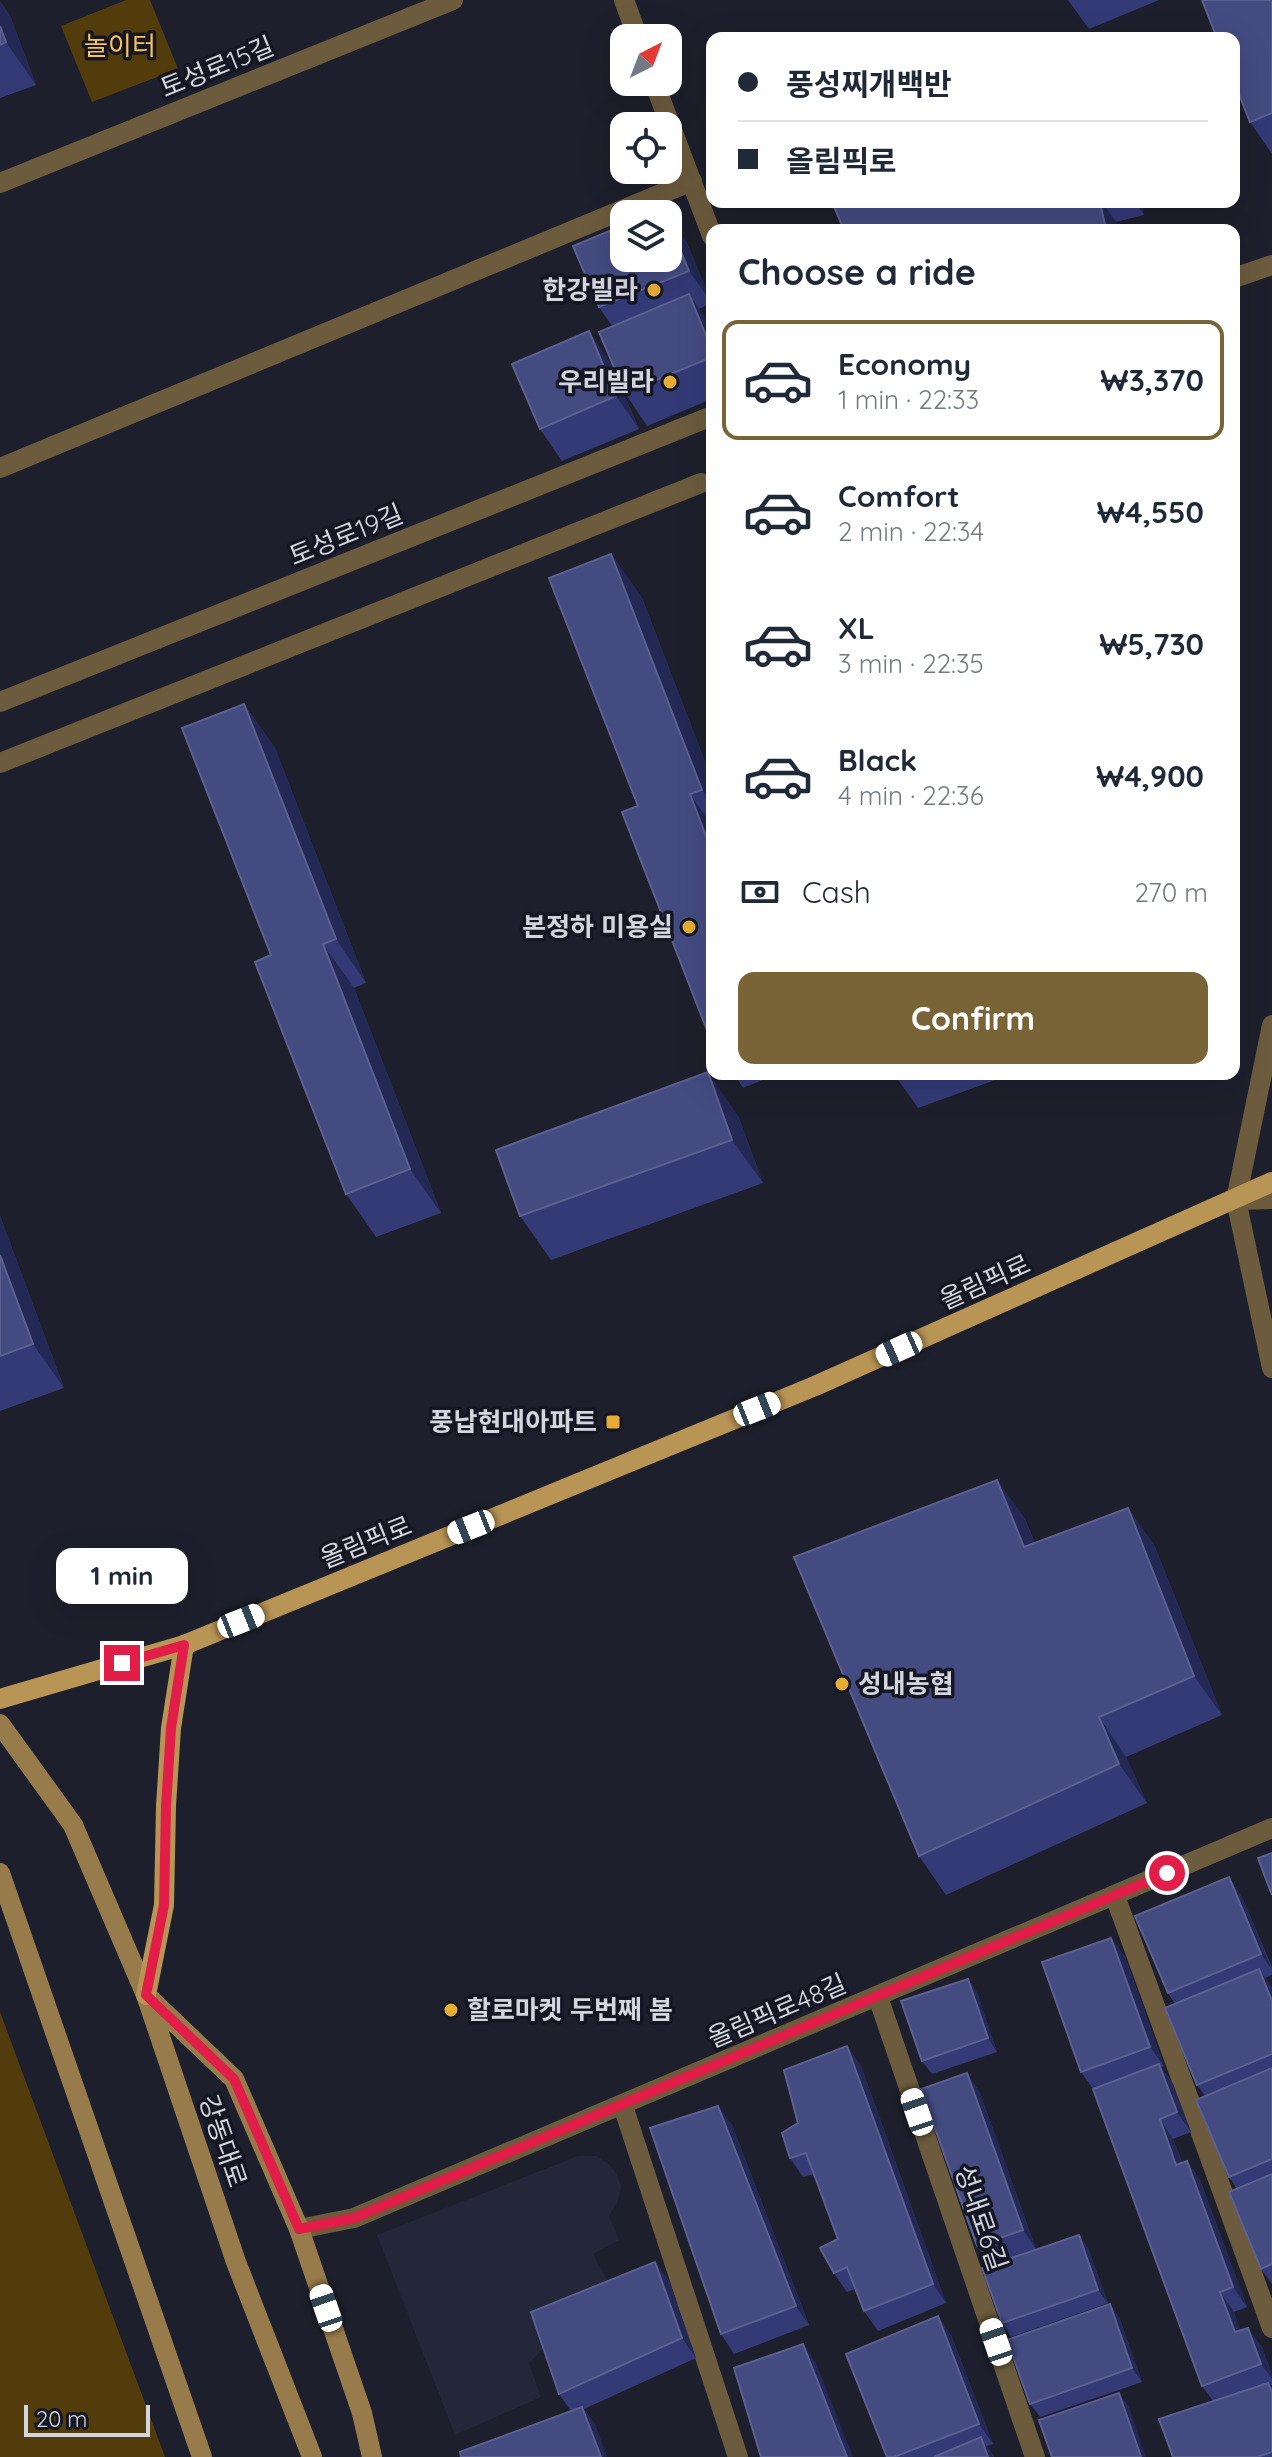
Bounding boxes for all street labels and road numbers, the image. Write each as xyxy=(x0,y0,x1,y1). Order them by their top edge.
street label: 토성로15길 xyxy=(155,29,278,104)
street label: 토성로19길 xyxy=(284,497,408,572)
street label: 올림픽로 xyxy=(934,1247,1035,1316)
street label: 올림픽로 xyxy=(315,1508,416,1575)
street label: 올림픽로48길 xyxy=(703,1967,851,2055)
street label: 강동대로 xyxy=(192,2090,255,2191)
street label: 성내로6길 xyxy=(948,2161,1015,2275)

